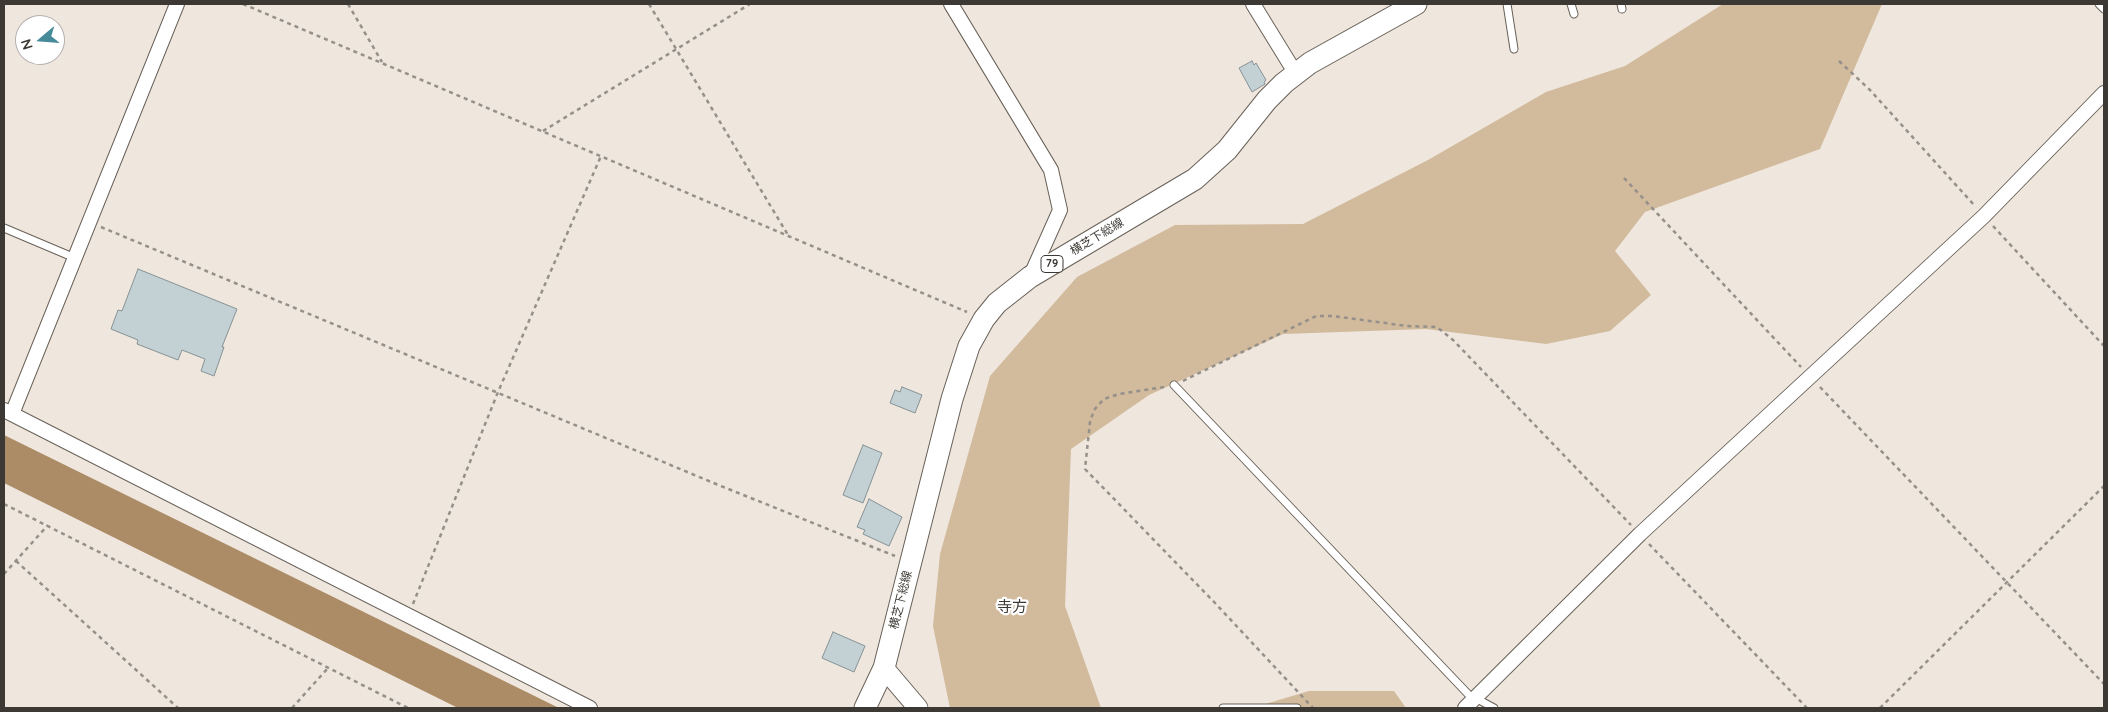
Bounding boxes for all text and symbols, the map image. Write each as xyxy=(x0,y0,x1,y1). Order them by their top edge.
north arrow xyxy=(15,15,65,65)
text: N xyxy=(17,37,37,52)
street label: 横芝下総線 xyxy=(1068,215,1126,259)
road number: 79 xyxy=(1041,255,1063,272)
street label: 横芝下総線 xyxy=(887,569,915,631)
district label: 寺方 xyxy=(997,598,1027,616)

